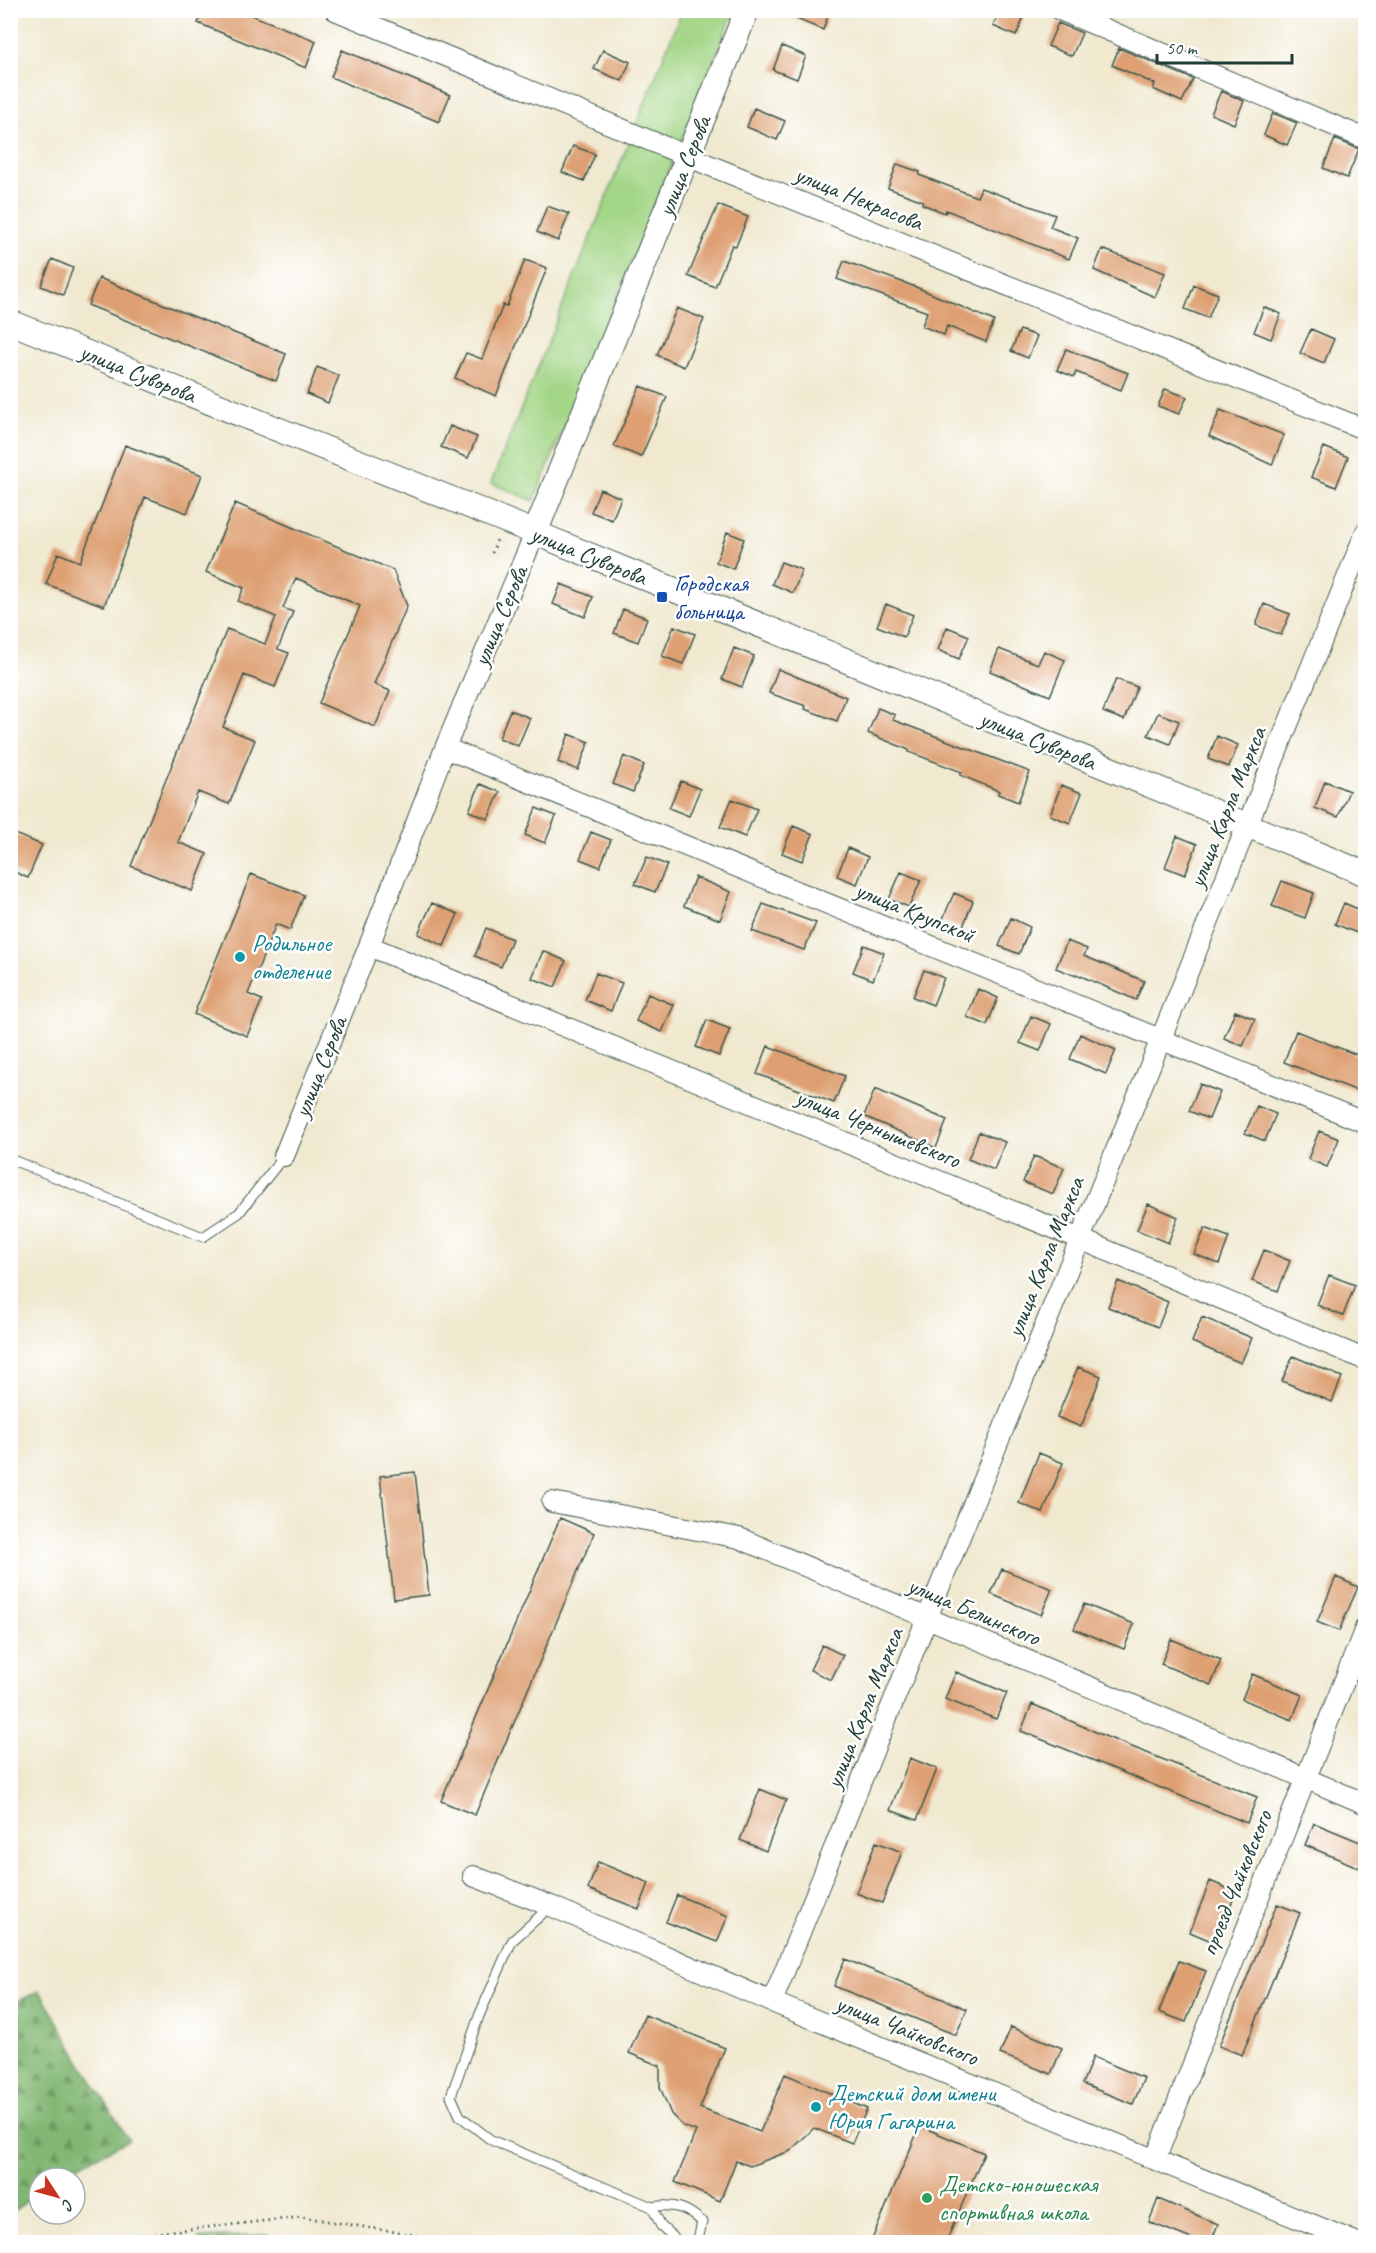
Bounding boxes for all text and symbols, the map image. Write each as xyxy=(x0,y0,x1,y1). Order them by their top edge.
scale bar xyxy=(1157,27,1292,65)
text: 50 m xyxy=(1166,37,1199,59)
street label: улица Серова xyxy=(650,109,719,223)
street label: улица Некрасова xyxy=(789,158,929,238)
street label: улица Суворова xyxy=(74,335,202,410)
street label: улица Суворова xyxy=(525,517,653,592)
street label: улица Серова xyxy=(465,559,535,672)
place label: Городская больница xyxy=(674,568,750,626)
marker: Городская больница xyxy=(655,590,669,604)
street label: улица Суворова xyxy=(974,702,1102,777)
street label: улица Карла Маркса xyxy=(1180,721,1273,893)
street label: улица Крупской xyxy=(849,874,981,950)
place label: Родильное отделение xyxy=(252,928,333,986)
marker: Родильное отделение xyxy=(233,950,247,964)
street label: улица Серова xyxy=(286,1010,355,1124)
street label: улица Чернышевского xyxy=(790,1081,966,1175)
street label: улица Карла Маркса xyxy=(998,1171,1091,1343)
street label: улица Белинского xyxy=(902,1569,1046,1653)
street label: улица Карла Маркса xyxy=(817,1622,910,1794)
street label: проезд Чайковского xyxy=(1193,1805,1279,1960)
street label: улица Чайковского xyxy=(830,1987,984,2073)
place label: Детский дом имени Юрия Гагарина xyxy=(828,2078,998,2136)
marker: Детский дом имени Юрия Гагарина xyxy=(809,2100,823,2114)
north arrow xyxy=(27,2166,87,2226)
place label: Детско-юношеская спортивная школа xyxy=(939,2169,1099,2227)
marker: Детско-юношеская спортивная школа xyxy=(920,2191,934,2205)
text: С xyxy=(57,2195,79,2215)

